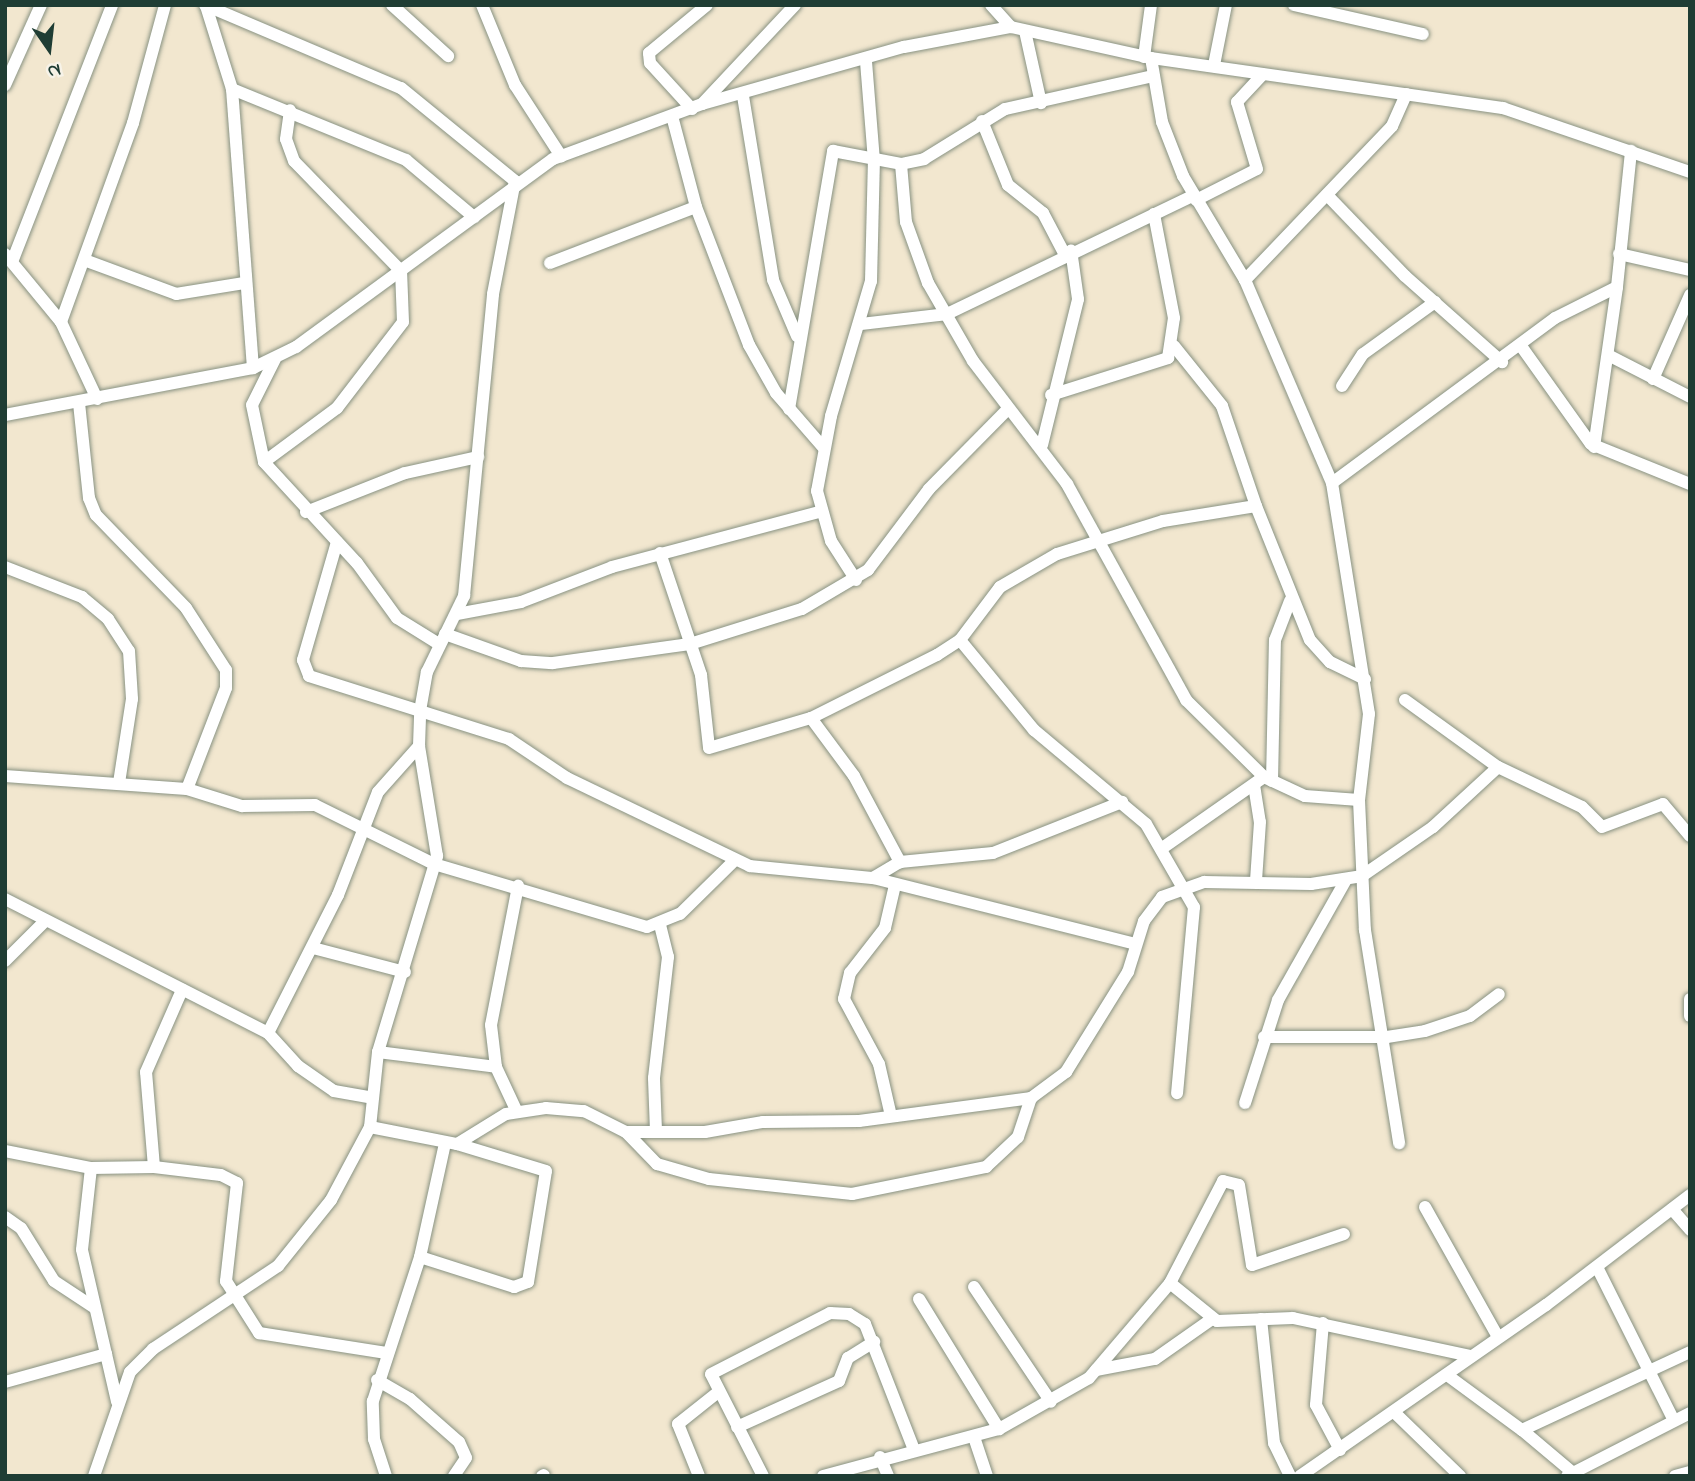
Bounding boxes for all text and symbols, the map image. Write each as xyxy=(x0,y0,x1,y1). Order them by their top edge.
north arrow xyxy=(14,14,84,84)
text: N xyxy=(45,55,64,85)

